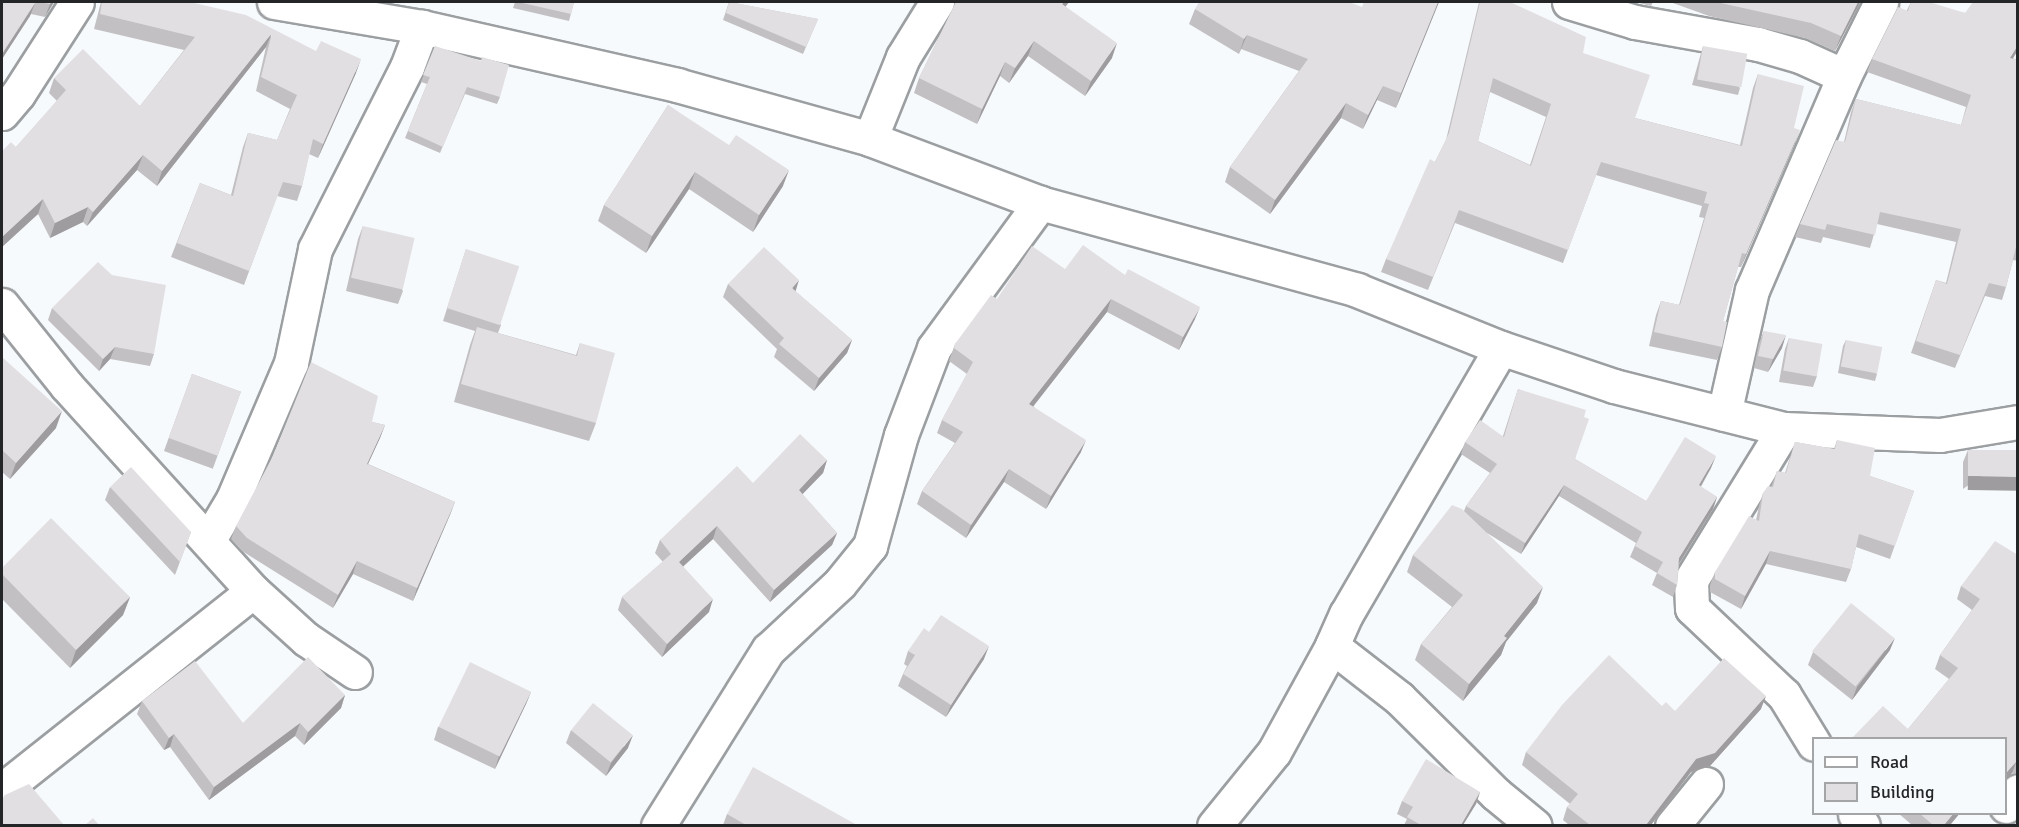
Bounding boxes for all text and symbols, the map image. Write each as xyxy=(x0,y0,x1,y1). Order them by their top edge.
legend xyxy=(1812,737,2007,815)
text: Road xyxy=(1870,751,1909,773)
text: Building xyxy=(1870,781,1934,803)

